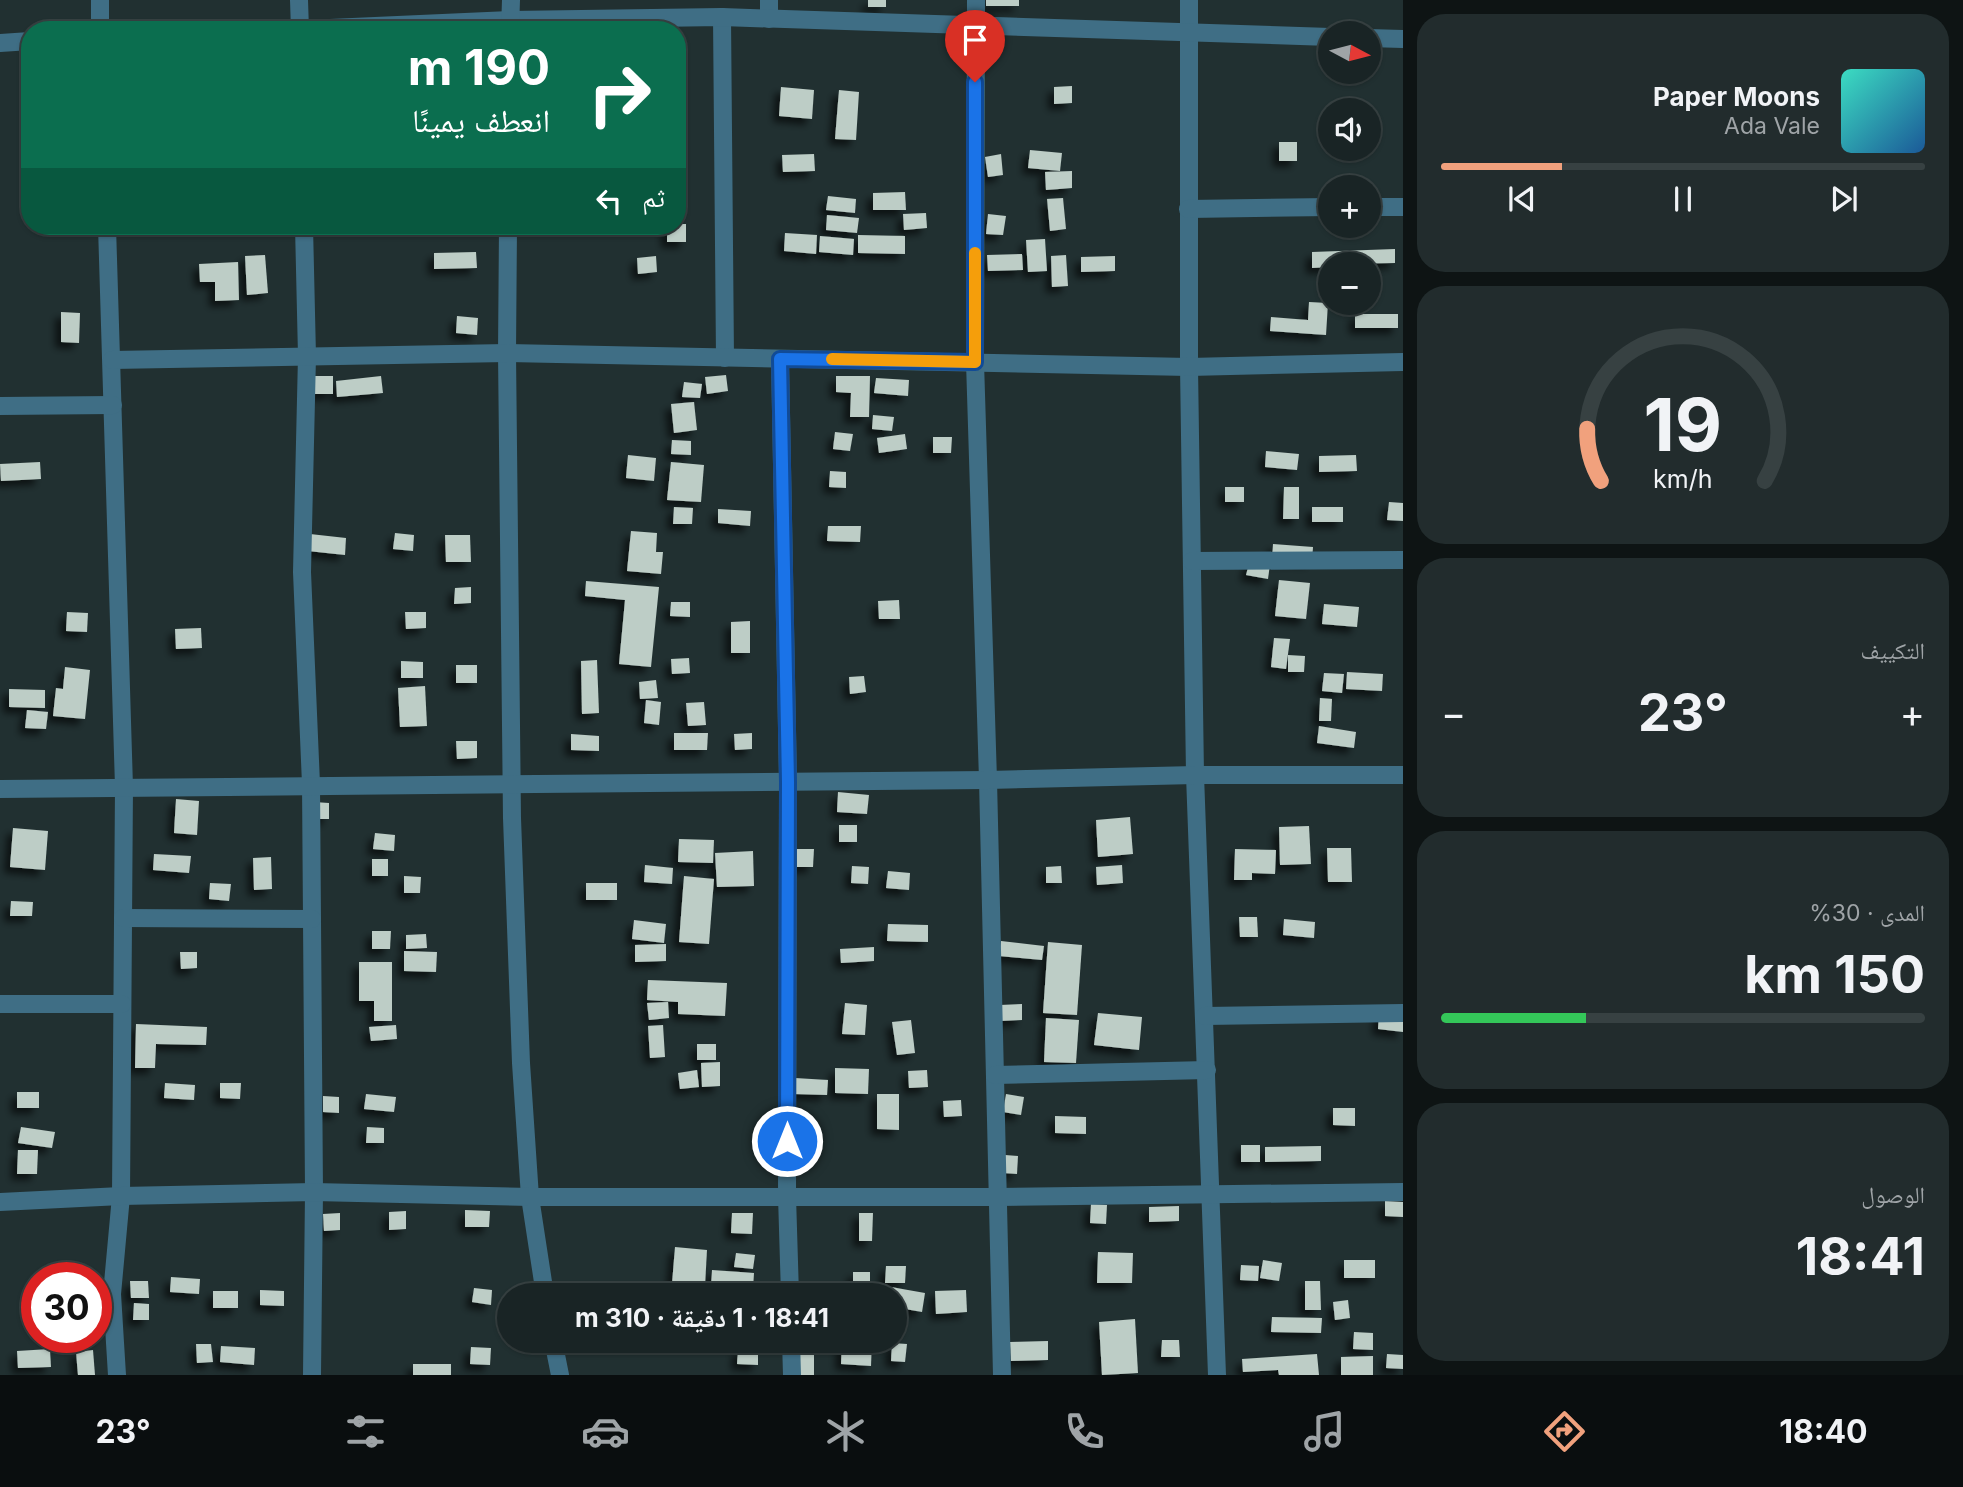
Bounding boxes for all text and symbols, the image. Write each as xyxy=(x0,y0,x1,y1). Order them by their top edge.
pin xyxy=(945,10,1005,82)
icon: arrive xyxy=(956,21,994,59)
north arrow xyxy=(1318,21,1381,84)
map controls xyxy=(1318,21,1381,315)
text: 190 m xyxy=(408,38,550,97)
icon: right xyxy=(574,49,665,140)
text: Paper Moons xyxy=(1653,81,1820,112)
button: sound xyxy=(1318,98,1381,161)
text: انعطف يمينًا xyxy=(412,101,550,140)
text: Ada Vale xyxy=(1724,112,1820,140)
button: + xyxy=(1318,175,1381,238)
icon: previous xyxy=(1503,180,1541,218)
icon: pause xyxy=(1664,180,1702,218)
icon: next xyxy=(1825,180,1863,218)
icon: left xyxy=(590,182,628,220)
text: ثم xyxy=(642,182,665,213)
button: − xyxy=(1318,252,1381,315)
text: 19 xyxy=(1644,381,1722,470)
text: km/h xyxy=(1653,464,1713,494)
text: التكييف xyxy=(1860,637,1925,665)
text: 23° xyxy=(1638,681,1728,744)
text: − xyxy=(1441,690,1466,736)
text: + xyxy=(1900,690,1925,736)
text: المدى · 30% xyxy=(1809,899,1925,927)
text: 150 km xyxy=(1744,943,1925,1006)
position arrow xyxy=(750,1104,824,1178)
text: الوصول xyxy=(1861,1181,1925,1209)
text: 18:41 xyxy=(1796,1225,1925,1288)
speed limit sign: 30 xyxy=(21,1262,112,1353)
text: 18:41 · 1 دقيقة · 310 m xyxy=(575,1302,829,1333)
icon: filters xyxy=(341,1407,390,1456)
icon: car xyxy=(581,1407,630,1456)
icon: climate xyxy=(821,1407,870,1456)
icon: phone xyxy=(1060,1407,1109,1456)
icon: music xyxy=(1300,1407,1349,1456)
icon: directions xyxy=(1540,1407,1589,1456)
text: 23° xyxy=(95,1412,151,1451)
text: 18:40 xyxy=(1779,1412,1868,1451)

